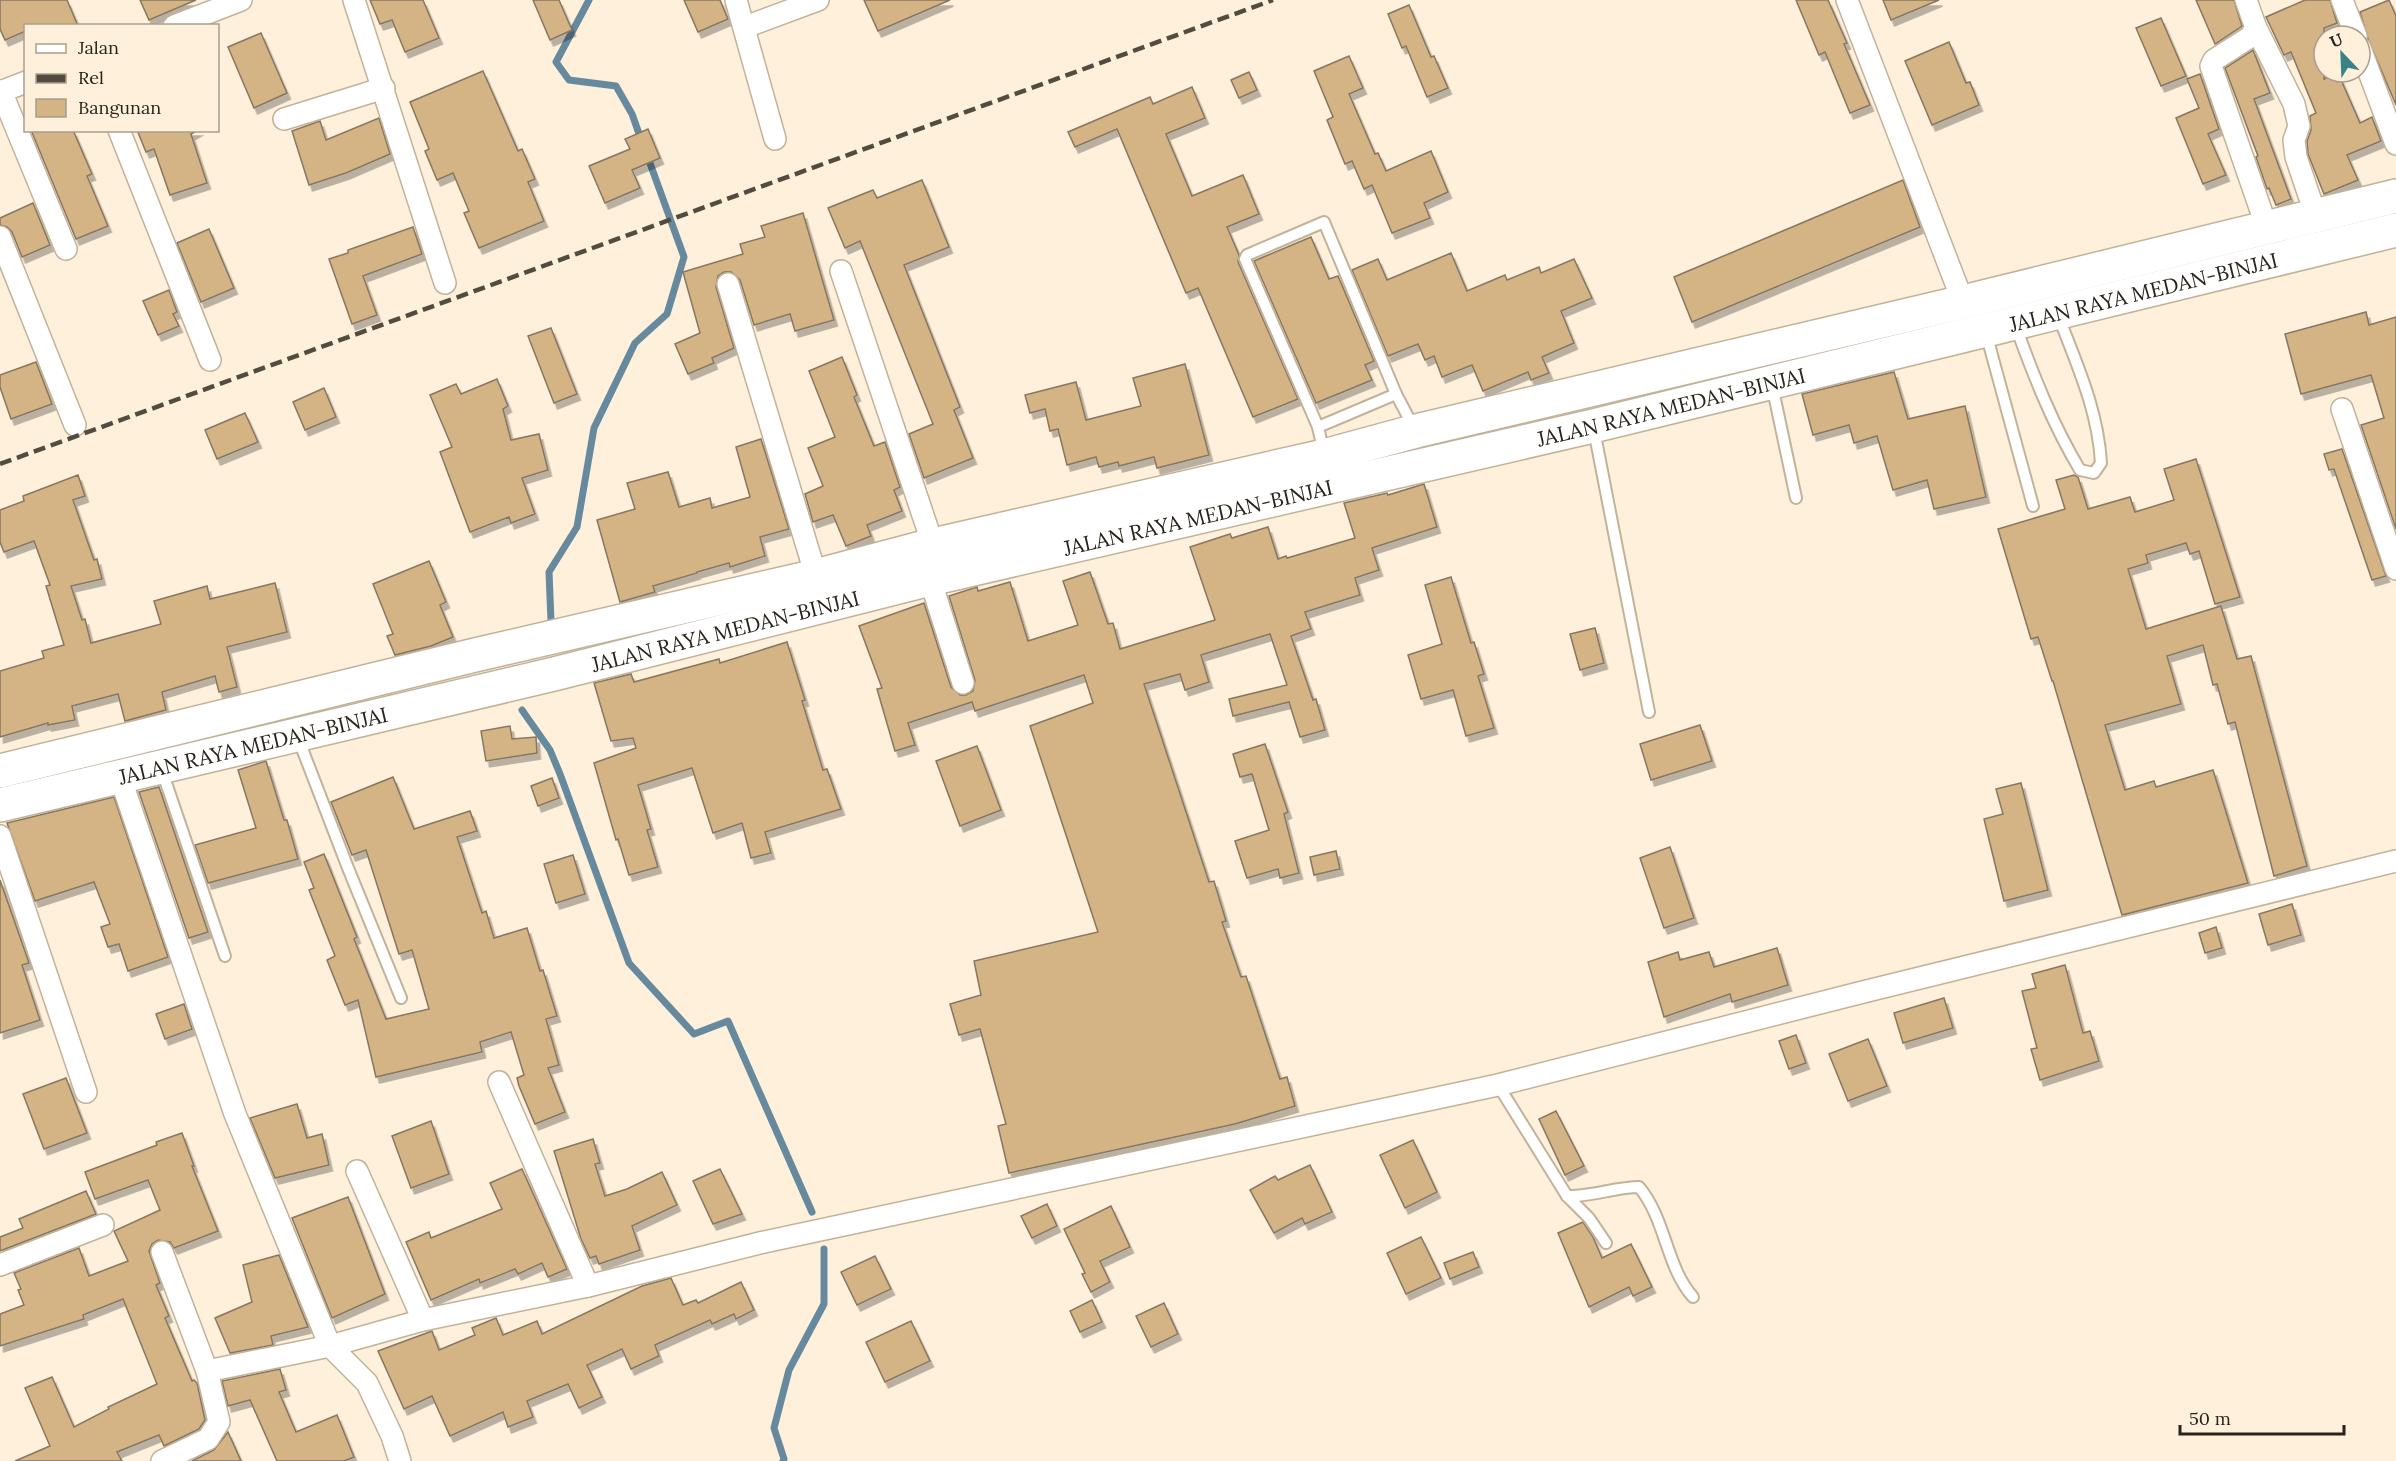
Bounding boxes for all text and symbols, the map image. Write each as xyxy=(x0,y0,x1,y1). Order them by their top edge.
legend xyxy=(24,24,219,132)
north arrow xyxy=(2312,24,2372,84)
text: U xyxy=(2327,29,2346,52)
text: Jalan xyxy=(77,36,119,59)
text: Rel xyxy=(78,66,104,89)
text: Bangunan xyxy=(78,96,161,119)
street label: JALAN RAYA MEDAN-BINJAI xyxy=(2005,246,2280,338)
street label: JALAN RAYA MEDAN-BINJAI xyxy=(1533,361,1808,452)
street label: JALAN RAYA MEDAN-BINJAI xyxy=(1060,473,1335,562)
street label: JALAN RAYA MEDAN-BINJAI xyxy=(588,584,862,678)
street label: JALAN RAYA MEDAN-BINJAI xyxy=(115,700,390,790)
scale bar xyxy=(2180,1398,2344,1436)
text: 50 m xyxy=(2189,1407,2231,1430)

